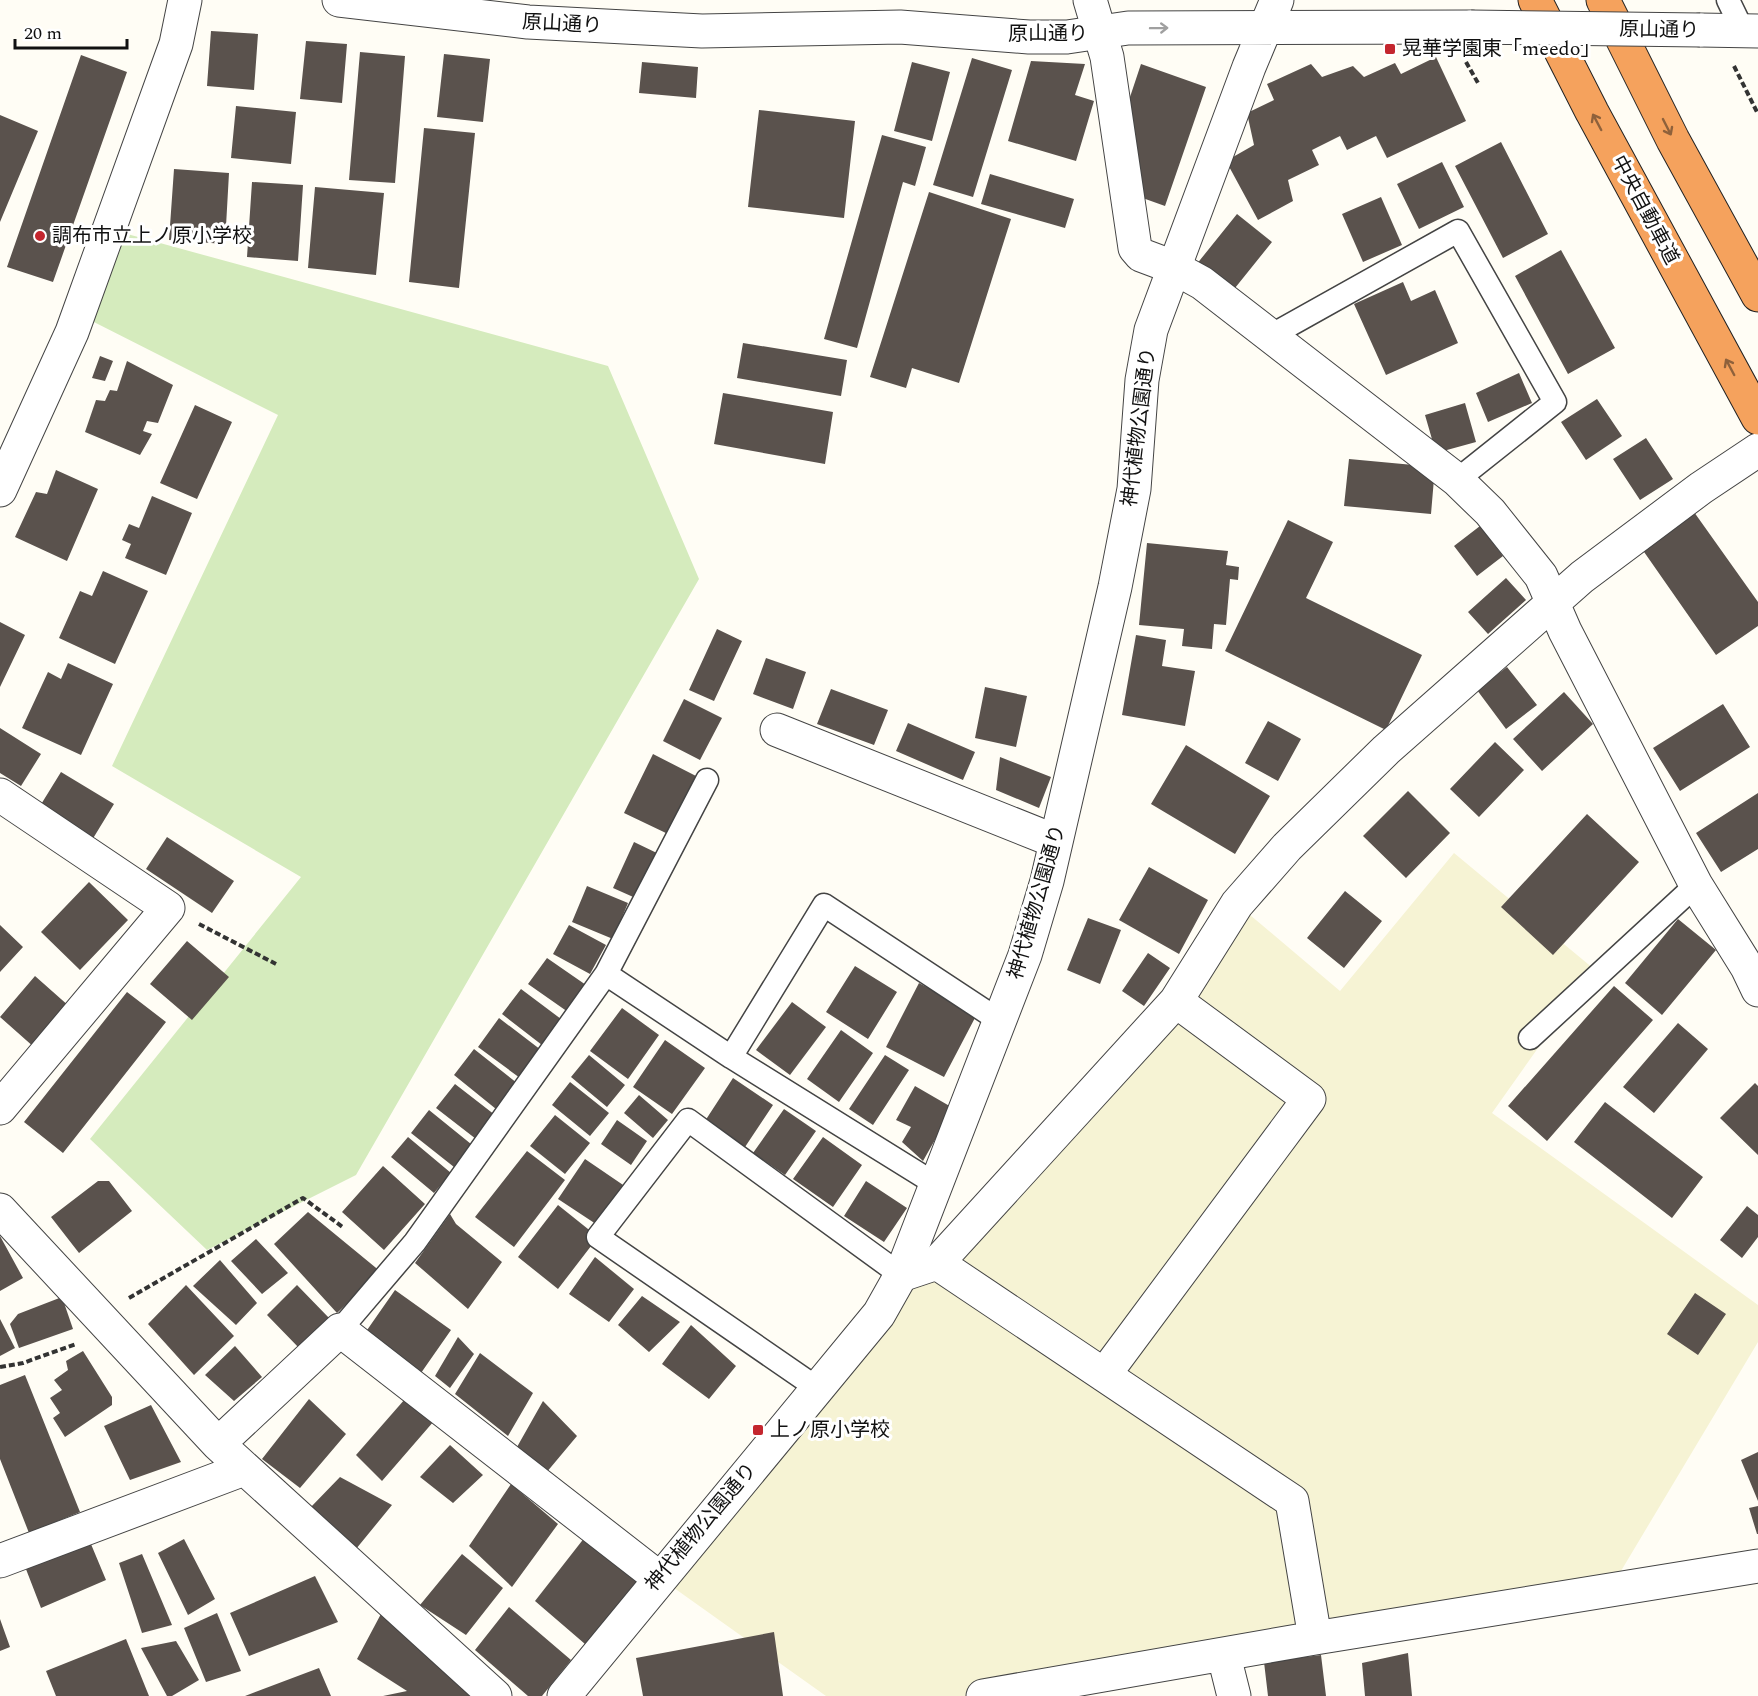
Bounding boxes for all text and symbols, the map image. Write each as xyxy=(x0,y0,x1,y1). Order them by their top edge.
street label: 原山通り xyxy=(521,7,603,41)
scale bar xyxy=(15,12,128,50)
street label: 原山通り xyxy=(1619,14,1699,46)
street label: 原山通り xyxy=(1008,19,1088,49)
text: 20 m xyxy=(24,20,62,47)
one-way arrow xyxy=(1148,22,1168,34)
place label: 晃華学園東「meedo」 xyxy=(1402,34,1601,64)
marker: 晃華学園東「meedo」 xyxy=(1383,42,1397,56)
one-way arrow xyxy=(1591,114,1603,131)
one-way arrow xyxy=(1662,118,1673,136)
street label: 中央自動車道 xyxy=(1604,150,1686,270)
place label: 調布市立上ノ原小学校 xyxy=(52,221,252,251)
marker: 調布市立上ノ原小学校 xyxy=(33,229,47,243)
street label: 神代植物公園通り xyxy=(1114,346,1164,508)
one-way arrow xyxy=(1724,359,1736,376)
street label: 神代植物公園通り xyxy=(1001,821,1073,983)
place label: 上ノ原小学校 xyxy=(770,1415,890,1445)
marker: 上ノ原小学校 xyxy=(751,1423,765,1437)
street label: 神代植物公園通り xyxy=(638,1456,764,1598)

